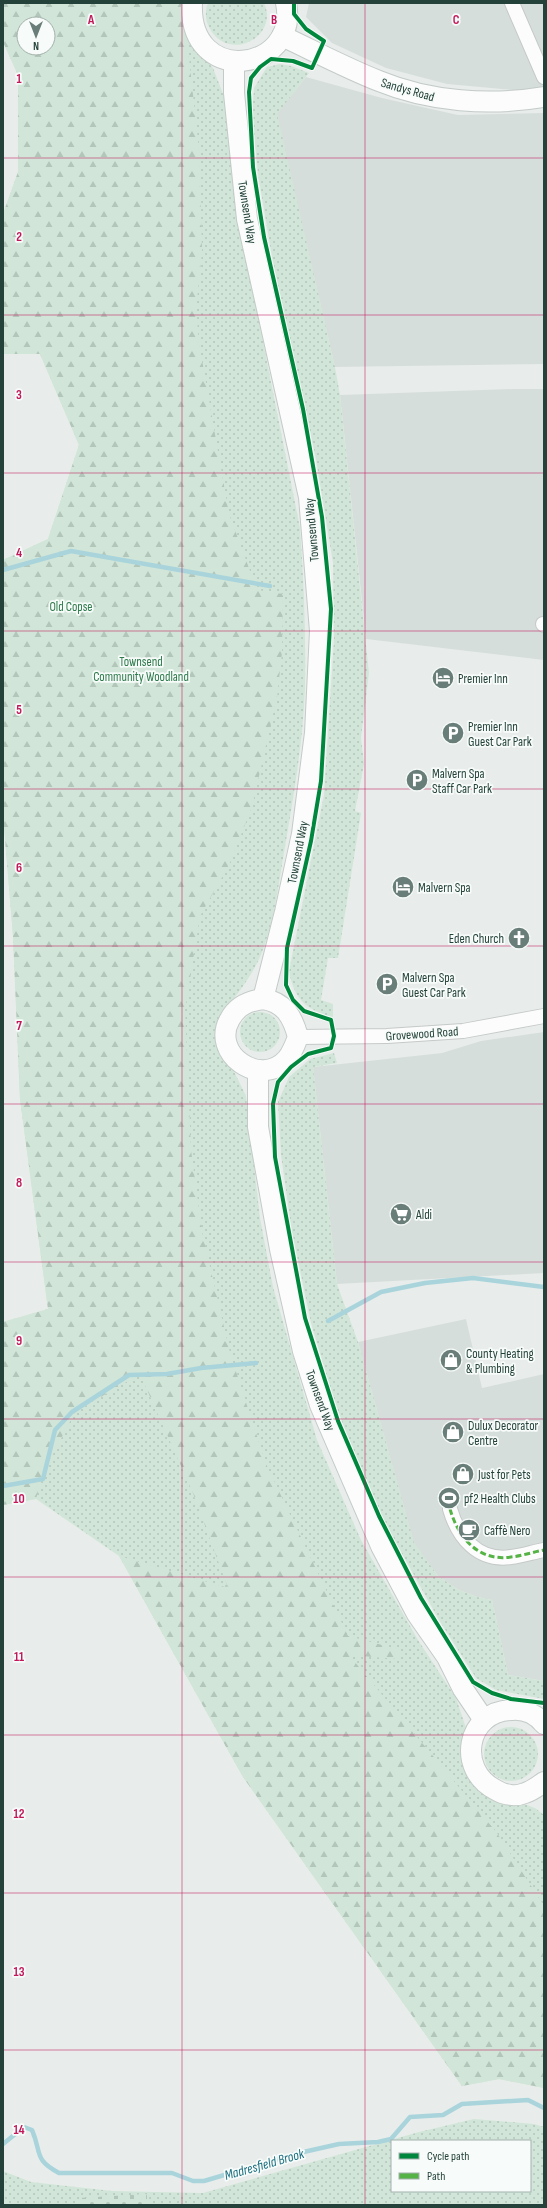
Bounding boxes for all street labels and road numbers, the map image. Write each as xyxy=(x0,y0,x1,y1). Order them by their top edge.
street label: Sandys Road xyxy=(379,75,436,105)
street label: Townsend Way xyxy=(234,179,260,245)
street label: Townsend Way xyxy=(301,498,323,562)
street label: Townsend Way xyxy=(284,819,312,885)
street label: Grovewood Road xyxy=(385,1023,459,1045)
street label: Townsend Way xyxy=(302,1368,338,1433)

